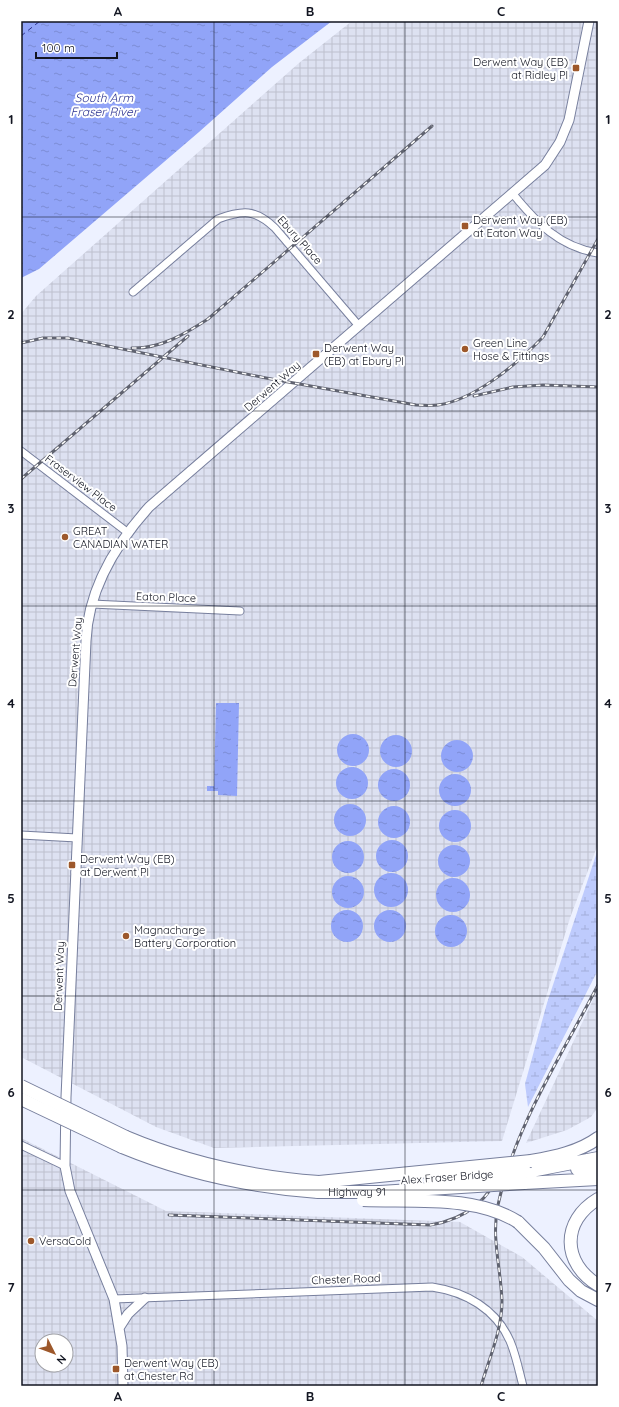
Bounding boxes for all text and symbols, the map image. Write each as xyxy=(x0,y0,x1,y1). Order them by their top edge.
text: A xyxy=(114,3,123,19)
text: B xyxy=(306,3,314,19)
text: C xyxy=(497,3,505,19)
scale bar xyxy=(36,34,117,60)
text: 100 m xyxy=(42,40,75,55)
place label: Derwent Way (EB) at Ridley Pl xyxy=(473,55,568,82)
marker: Derwent Way (EB) at Ridley Pl xyxy=(571,63,581,73)
water label: South Arm Fraser River xyxy=(70,90,139,119)
text: 1 xyxy=(8,111,14,127)
text: 1 xyxy=(605,111,611,127)
street label: Ebury Place xyxy=(275,213,325,267)
place label: Derwent Way (EB) at Eaton Way xyxy=(473,213,568,240)
marker: Derwent Way (EB) at Eaton Way xyxy=(460,221,470,231)
text: 2 xyxy=(7,306,15,322)
text: 2 xyxy=(604,306,612,322)
place label: Green Line Hose & Fittings xyxy=(473,336,549,363)
place label: Derwent Way (EB) at Ebury Pl xyxy=(324,341,404,368)
marker: Green Line Hose & Fittings xyxy=(460,344,470,354)
marker: Derwent Way (EB) at Ebury Pl xyxy=(311,349,321,359)
street label: Derwent Way xyxy=(241,358,303,414)
street label: Fraserview Place xyxy=(42,451,120,515)
text: 3 xyxy=(8,500,15,516)
text: 3 xyxy=(605,500,612,516)
place label: GREAT CANADIAN WATER xyxy=(73,524,168,551)
marker: GREAT CANADIAN WATER xyxy=(60,532,70,542)
street label: Eaton Place xyxy=(136,589,196,605)
street label: Derwent Way xyxy=(65,617,85,687)
text: 4 xyxy=(7,695,15,711)
text: 4 xyxy=(604,695,612,711)
place label: Derwent Way (EB) at Derwent Pl xyxy=(80,852,175,879)
marker: Derwent Way (EB) at Derwent Pl xyxy=(67,860,77,870)
text: 5 xyxy=(7,890,15,906)
text: 5 xyxy=(604,890,612,906)
place label: Magnacharge Battery Corporation xyxy=(134,923,236,950)
marker: Magnacharge Battery Corporation xyxy=(121,931,131,941)
street label: Derwent Way xyxy=(51,941,67,1011)
text: 6 xyxy=(7,1084,15,1100)
text: 6 xyxy=(604,1084,612,1100)
street label: Alex Fraser Bridge xyxy=(400,1167,494,1187)
street label: Highway 91 xyxy=(328,1185,386,1199)
place label: VersaCold xyxy=(39,1234,91,1248)
marker: VersaCold xyxy=(26,1236,36,1246)
street label: Chester Road xyxy=(311,1271,381,1287)
text: 7 xyxy=(7,1279,15,1295)
text: 7 xyxy=(604,1279,612,1295)
north arrow xyxy=(34,1333,74,1373)
text: N xyxy=(54,1352,69,1367)
place label: Derwent Way (EB) at Chester Rd xyxy=(124,1356,219,1383)
marker: Derwent Way (EB) at Chester Rd xyxy=(111,1364,121,1374)
text: A xyxy=(114,1388,123,1404)
text: B xyxy=(306,1388,314,1404)
text: C xyxy=(497,1388,505,1404)

